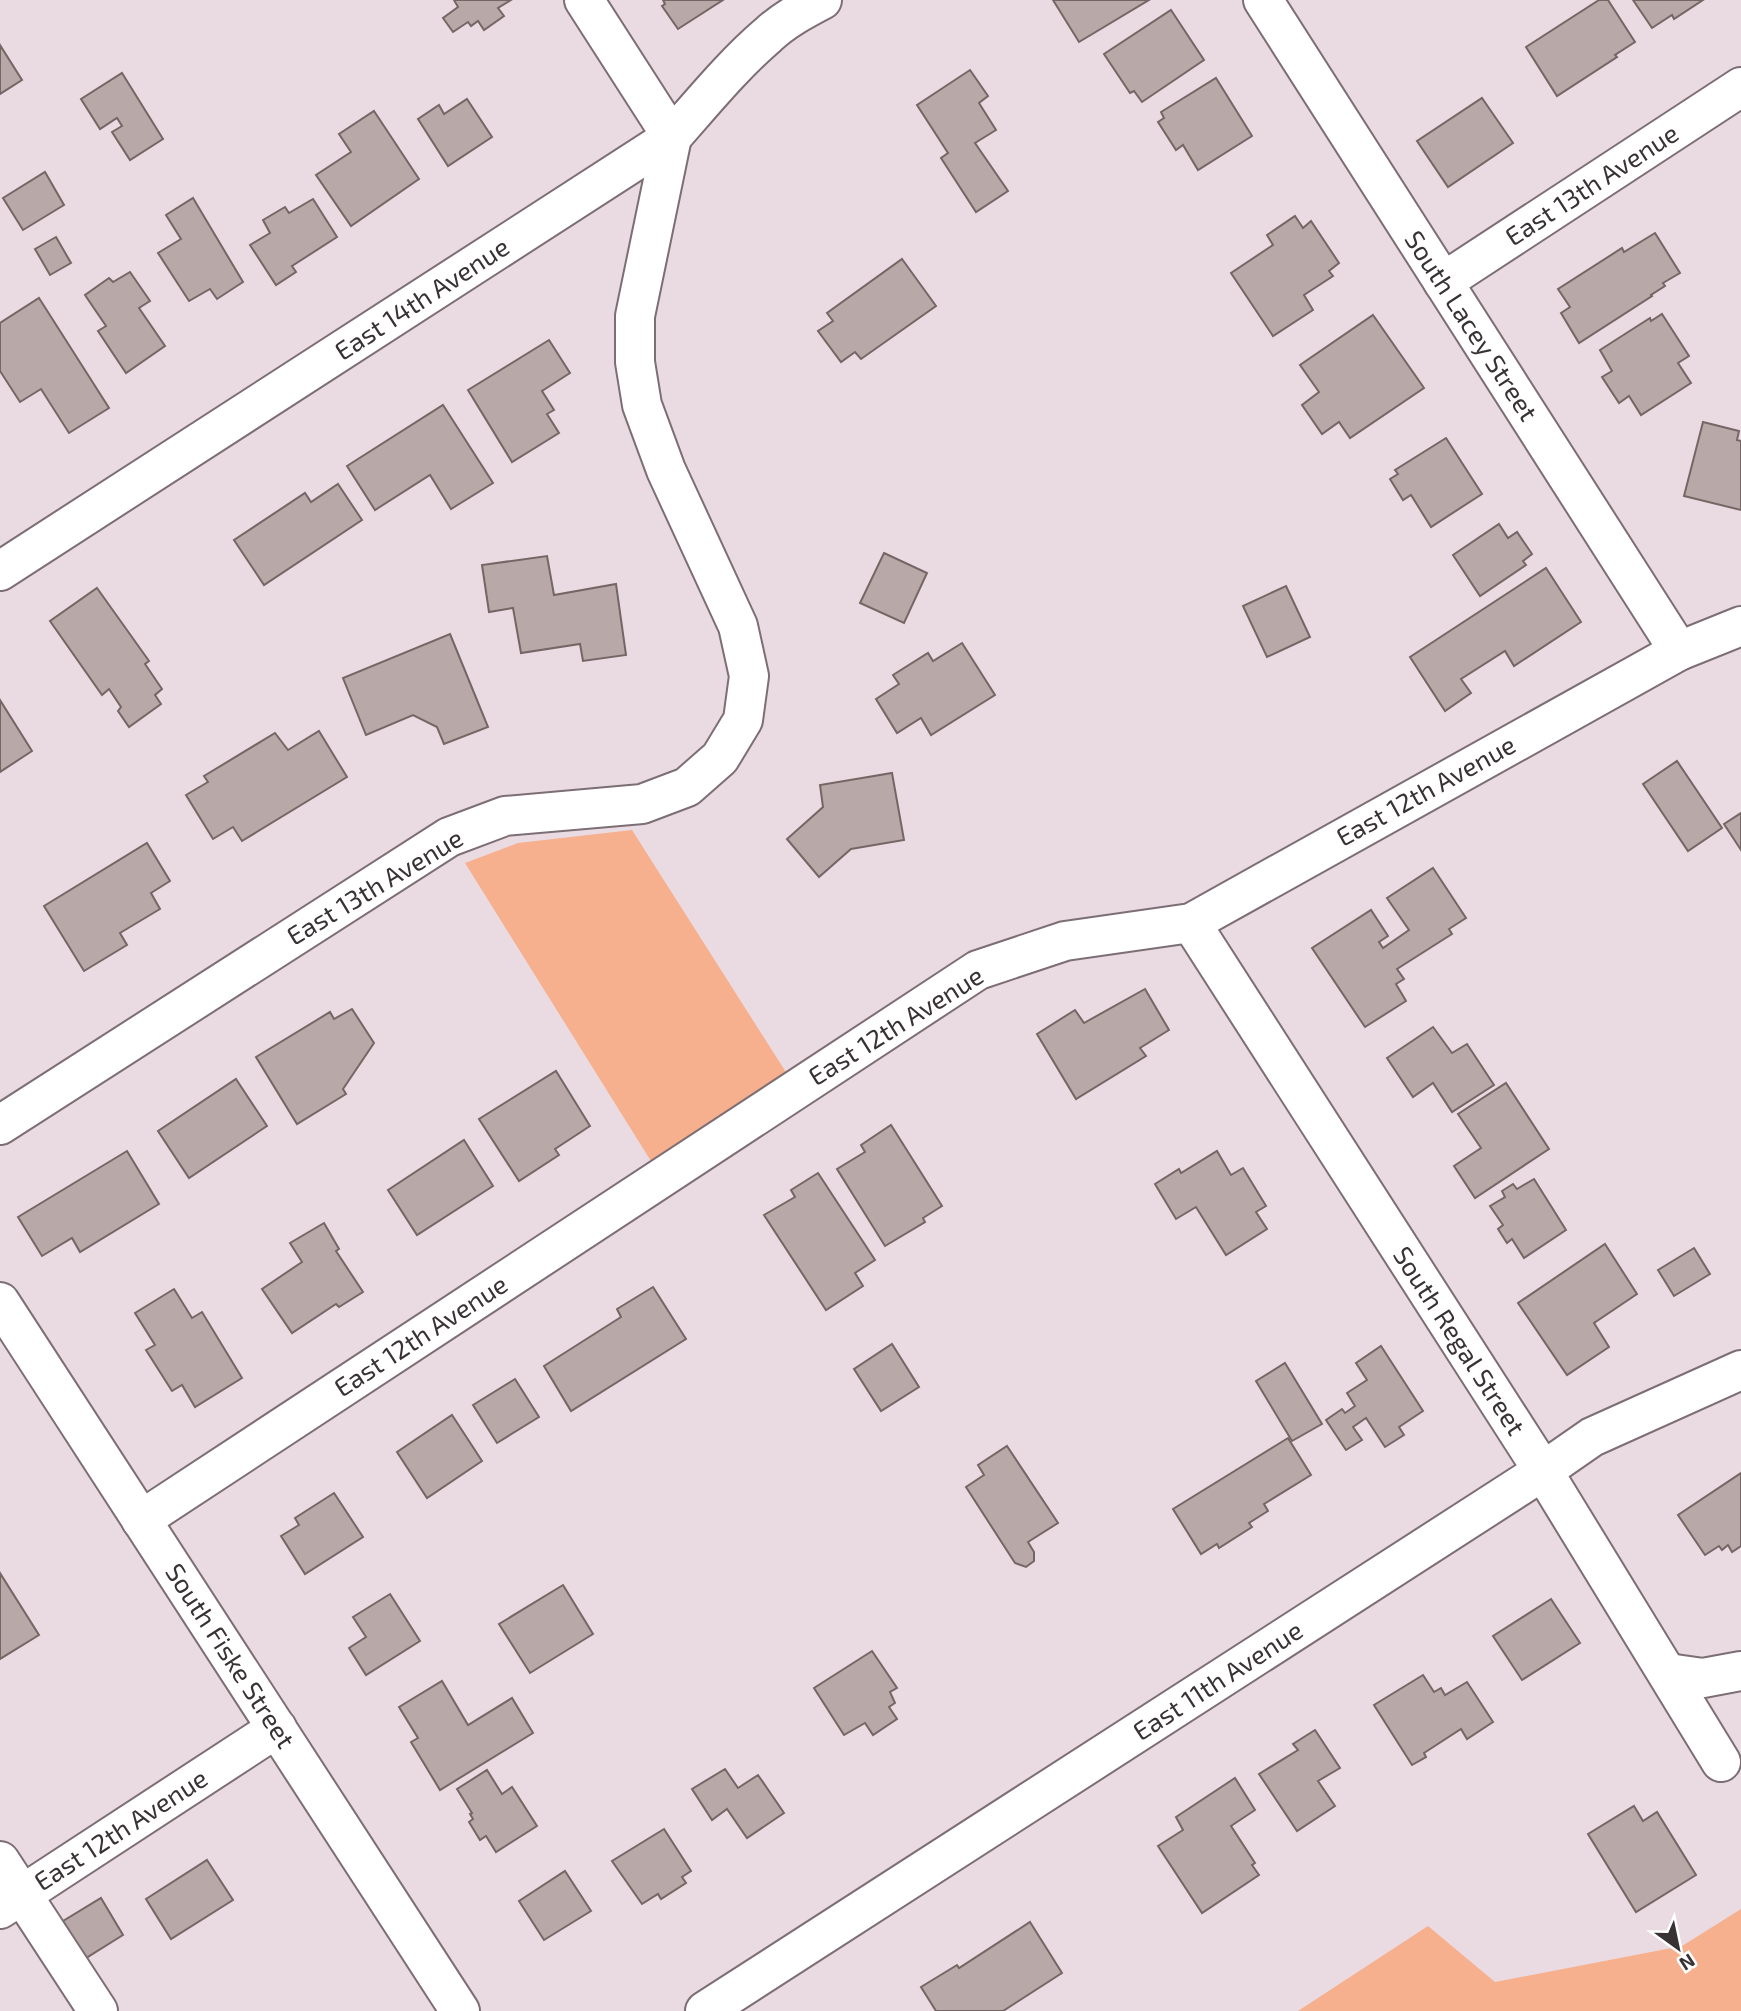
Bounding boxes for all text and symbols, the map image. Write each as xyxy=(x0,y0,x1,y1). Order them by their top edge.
street label: East 13th Avenue xyxy=(1499,116,1683,251)
street label: South Lacey Street xyxy=(1399,224,1545,426)
street label: East 14th Avenue xyxy=(328,230,514,366)
street label: East 12th Avenue xyxy=(1330,728,1520,852)
street label: East 13th Avenue xyxy=(281,821,468,950)
street label: East 12th Avenue xyxy=(802,959,988,1091)
street label: South Regal Street xyxy=(1388,1240,1533,1440)
street label: East 12th Avenue xyxy=(328,1267,513,1402)
street label: South Fiske Street xyxy=(160,1557,302,1753)
street label: East 11th Avenue xyxy=(1127,1613,1308,1746)
street label: East 12th Avenue xyxy=(28,1761,213,1896)
north arrow xyxy=(1643,1913,1713,1983)
text: N xyxy=(1676,1949,1700,1976)

